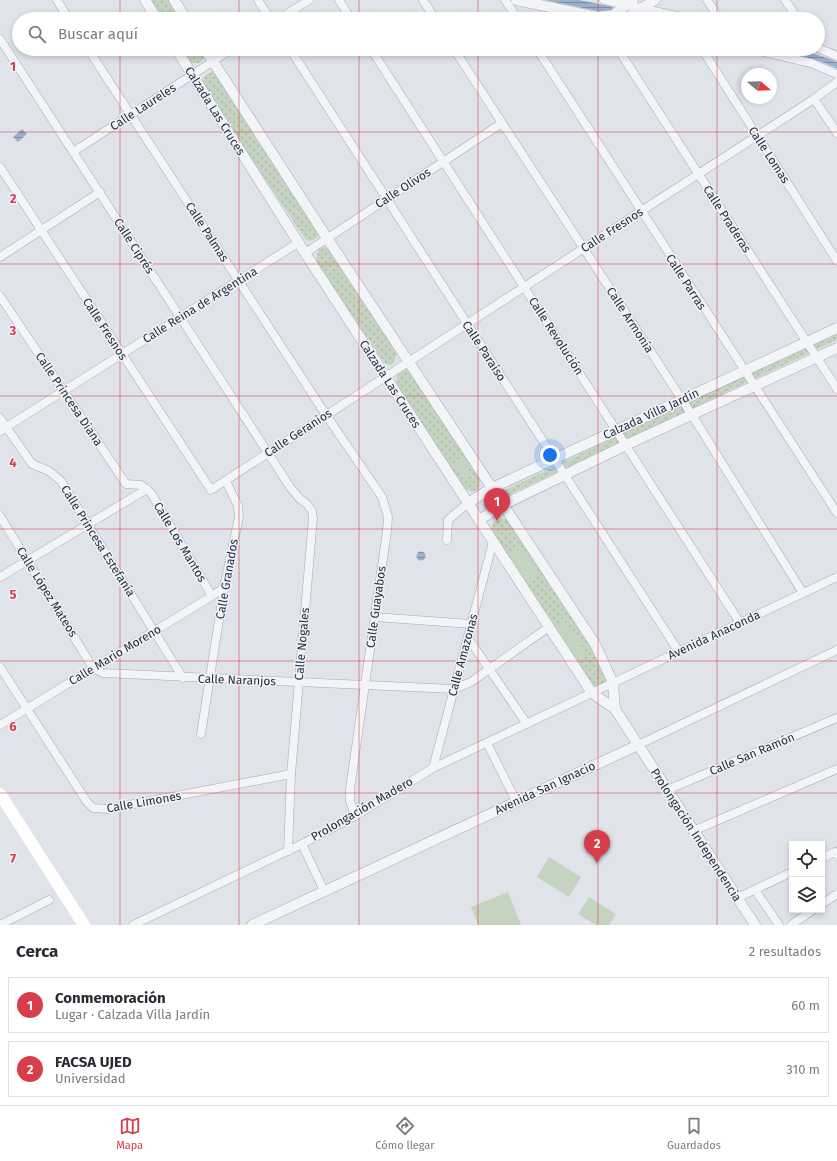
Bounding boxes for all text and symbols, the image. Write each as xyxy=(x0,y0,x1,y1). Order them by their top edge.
search box xyxy=(12,12,825,56)
icon: search xyxy=(26,23,48,45)
text: Buscar aquí xyxy=(58,25,138,43)
text: 1 xyxy=(10,59,16,74)
street label: Calzada Las Cruces xyxy=(182,64,248,158)
north arrow xyxy=(741,68,777,104)
street label: Calle Laureles xyxy=(108,80,179,133)
street label: Calle Lomas xyxy=(746,124,793,186)
street label: Calle Olivos xyxy=(373,165,434,211)
street label: Calle Praderas xyxy=(700,183,754,255)
text: 2 xyxy=(10,191,17,206)
street label: Calle Palmas xyxy=(183,200,232,265)
street label: Calle Fresnos xyxy=(578,205,646,255)
street label: Calle Ciprés xyxy=(111,216,157,277)
street label: Calle Parras xyxy=(663,252,709,313)
street label: Calle Reina de Argentina xyxy=(140,264,260,346)
street label: Calle Armonía xyxy=(604,285,656,355)
street label: Calle Fresnos xyxy=(80,295,130,363)
street label: Calle Revolución xyxy=(526,295,586,377)
street label: Calle Paraíso xyxy=(459,318,509,384)
text: 3 xyxy=(9,323,17,338)
street label: Calzada Las Cruces xyxy=(356,337,424,431)
street label: Calle Princesa Diana xyxy=(32,350,106,448)
street label: Calzada Villa Jardín xyxy=(601,386,701,442)
street label: Calle Geranios xyxy=(262,406,335,460)
your location xyxy=(540,445,560,465)
text: 4 xyxy=(9,455,17,470)
street label: Calle Princesa Estefanía xyxy=(58,483,138,599)
pin: 1 xyxy=(484,488,510,521)
street label: Calle Los Mantos xyxy=(151,499,210,585)
street label: Calle Granados xyxy=(213,537,241,620)
street label: Calle López Mateos xyxy=(14,544,81,640)
street label: Calle Guayabos xyxy=(363,565,389,649)
text: 5 xyxy=(10,587,17,602)
street label: Calle Nogales xyxy=(292,607,312,681)
street label: Avenida Anaconda xyxy=(666,607,762,663)
street label: Calle Amazonas xyxy=(445,612,481,698)
street label: Calle Mario Moreno xyxy=(66,622,164,688)
street label: Calle Naranjos xyxy=(198,672,277,688)
text: 6 xyxy=(9,719,17,734)
street label: Calle San Ramón xyxy=(707,730,797,778)
street label: Avenida San Ignacio xyxy=(492,759,598,817)
street label: Prolongación Independencia xyxy=(648,766,744,904)
street label: Prolongación Madero xyxy=(309,774,415,844)
street label: Calle Limones xyxy=(106,788,183,815)
pin: 2 xyxy=(584,830,610,863)
map controls xyxy=(789,841,825,913)
button: locate xyxy=(789,841,825,877)
text: 7 xyxy=(10,851,16,866)
button: layers xyxy=(789,877,825,913)
text: Cerca xyxy=(16,941,58,962)
text: 2 resultados xyxy=(749,944,821,959)
text: Conmemoración xyxy=(55,989,166,1007)
text: 1 xyxy=(27,998,33,1013)
text: 60 m xyxy=(791,998,820,1013)
text: Lugar · Calzada Villa Jardín xyxy=(55,1007,210,1022)
text: FACSA UJED xyxy=(55,1053,132,1071)
text: 2 xyxy=(27,1062,33,1077)
text: 310 m xyxy=(786,1062,820,1077)
text: Universidad xyxy=(55,1071,126,1086)
tab: Mapa xyxy=(116,1115,143,1152)
tab: Cómo llegar xyxy=(375,1115,435,1152)
tab: Guardados xyxy=(667,1115,721,1152)

